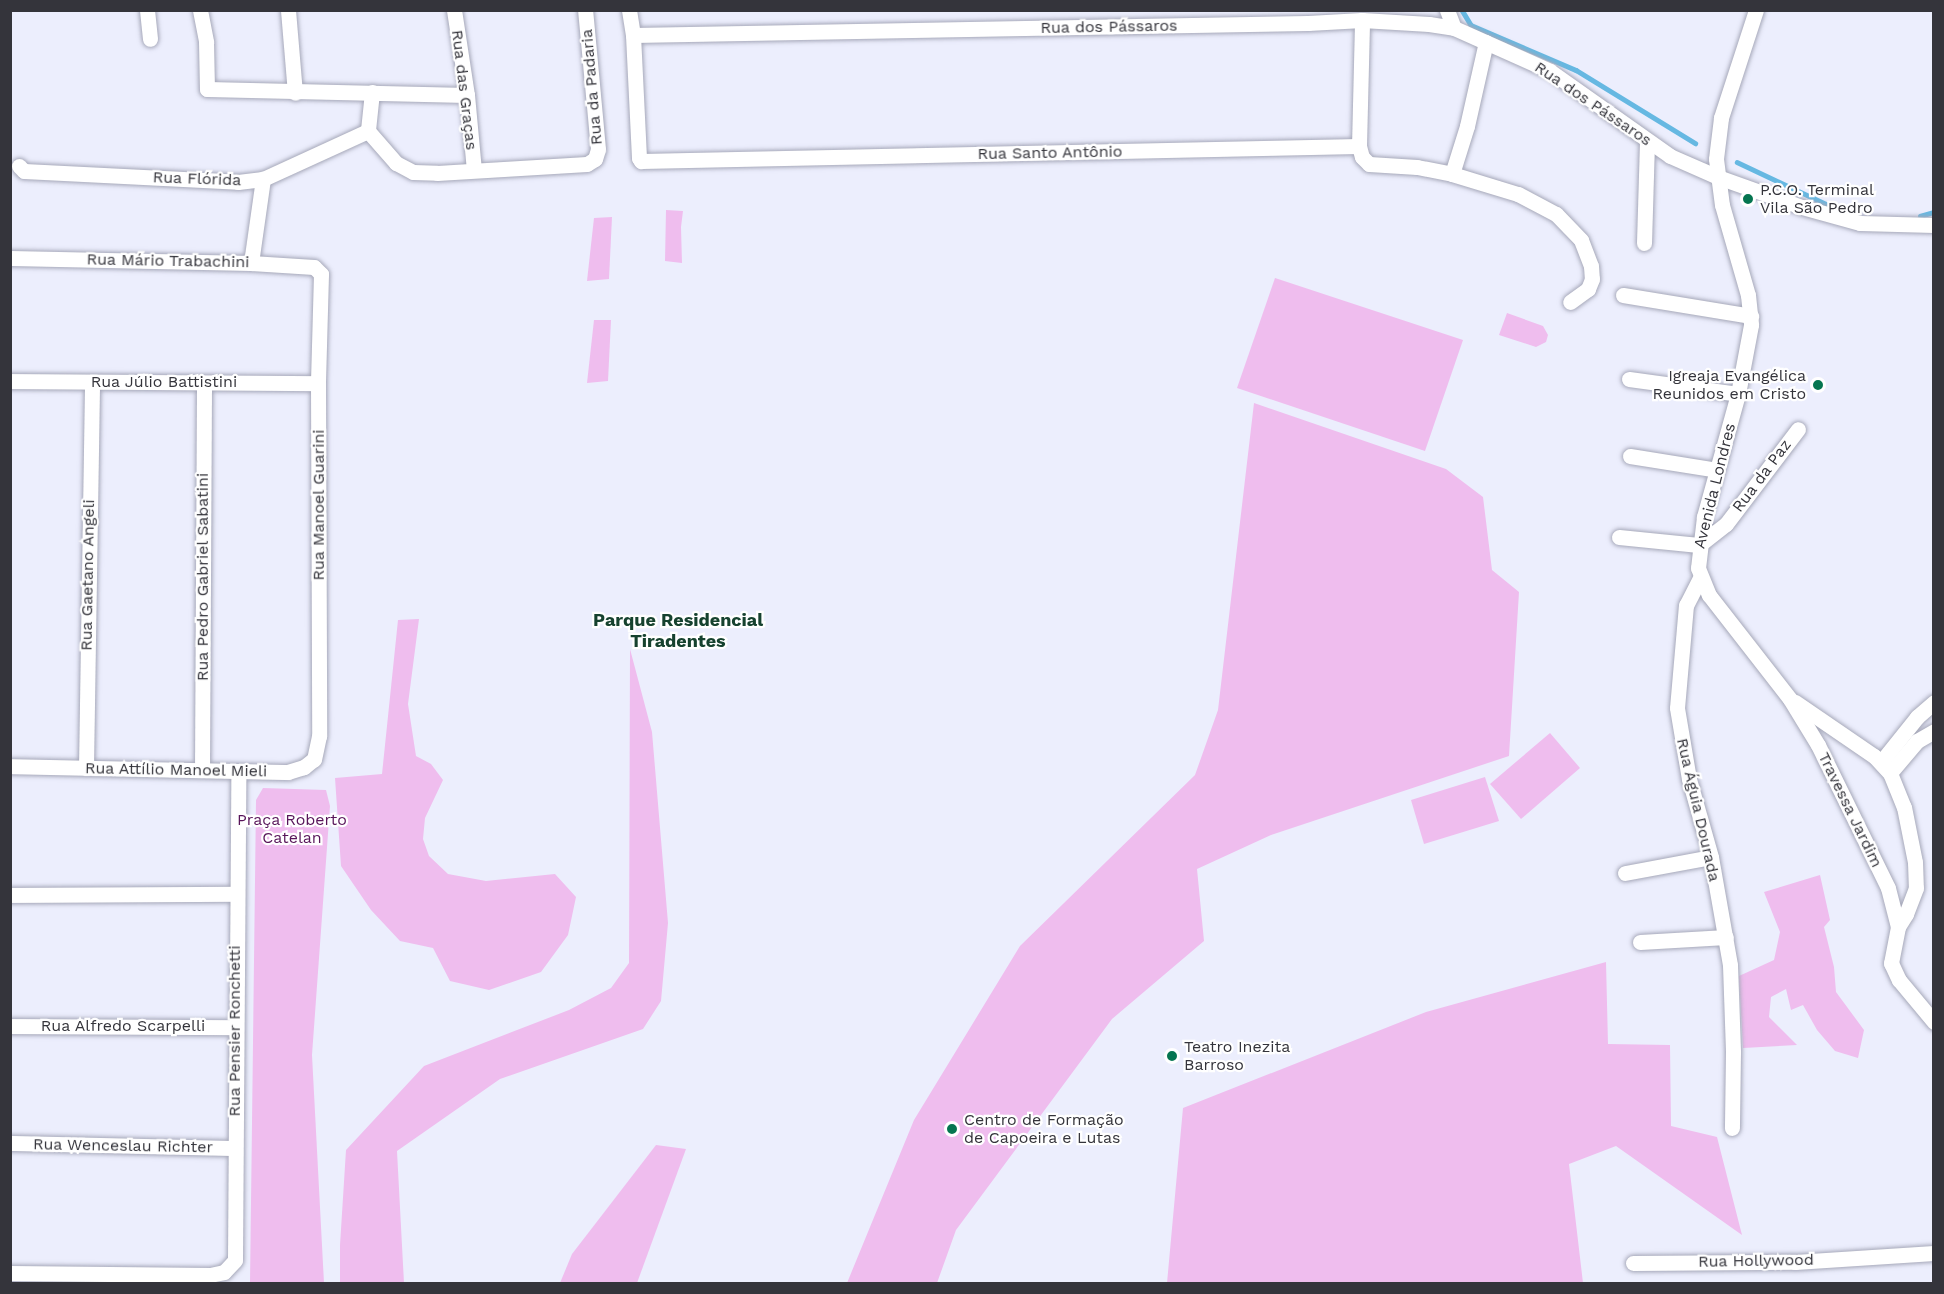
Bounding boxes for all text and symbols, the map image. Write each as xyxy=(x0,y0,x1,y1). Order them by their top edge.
street label: Rua dos Pássaros xyxy=(1040,16,1178,38)
street label: Rua da Padaria xyxy=(577,28,607,146)
street label: Rua das Graças xyxy=(447,29,481,151)
street label: Rua dos Pássaros xyxy=(1531,58,1655,150)
street label: Rua Santo Antônio xyxy=(977,142,1123,164)
street label: Rua Flórida xyxy=(152,168,242,190)
place label: P.C.O. Terminal Vila São Pedro xyxy=(1760,180,1874,218)
marker: P.C.O. Terminal Vila São Pedro xyxy=(1741,192,1755,206)
street label: Rua Mário Trabachini xyxy=(86,250,250,272)
place label: Igreaja Evangélica Reunidos em Cristo xyxy=(1652,366,1806,404)
street label: Rua Júlio Battistini xyxy=(90,372,238,392)
marker: Igreaja Evangélica Reunidos em Cristo xyxy=(1811,378,1825,392)
street label: Avenida Londres xyxy=(1690,421,1740,551)
street label: Rua Manoel Guarini xyxy=(309,429,329,581)
street label: Rua da Paz xyxy=(1728,436,1796,516)
street label: Rua Pedro Gabriel Sabatini xyxy=(193,472,213,682)
street label: Rua Gaetano Angeli xyxy=(77,499,99,651)
district label: Parque Residencial Tiradentes xyxy=(593,610,763,652)
street label: Rua Águia Dourada xyxy=(1672,736,1724,884)
street label: Travessa Jardim xyxy=(1814,749,1886,871)
street label: Rua Attílio Manoel Mieli xyxy=(84,759,268,781)
park label: Praça Roberto Catelan xyxy=(237,810,347,848)
street label: Rua Pensier Ronchetti xyxy=(225,945,245,1117)
street label: Rua Alfredo Scarpelli xyxy=(40,1016,206,1036)
place label: Teatro Inezita Barroso xyxy=(1184,1037,1290,1075)
marker: Teatro Inezita Barroso xyxy=(1165,1049,1179,1063)
place label: Centro de Formação de Capoeira e Lutas xyxy=(964,1110,1124,1148)
marker: Centro de Formação de Capoeira e Lutas xyxy=(945,1122,959,1136)
street label: Rua Wenceslau Richter xyxy=(32,1135,214,1157)
street label: Rua Hollywood xyxy=(1698,1250,1814,1272)

